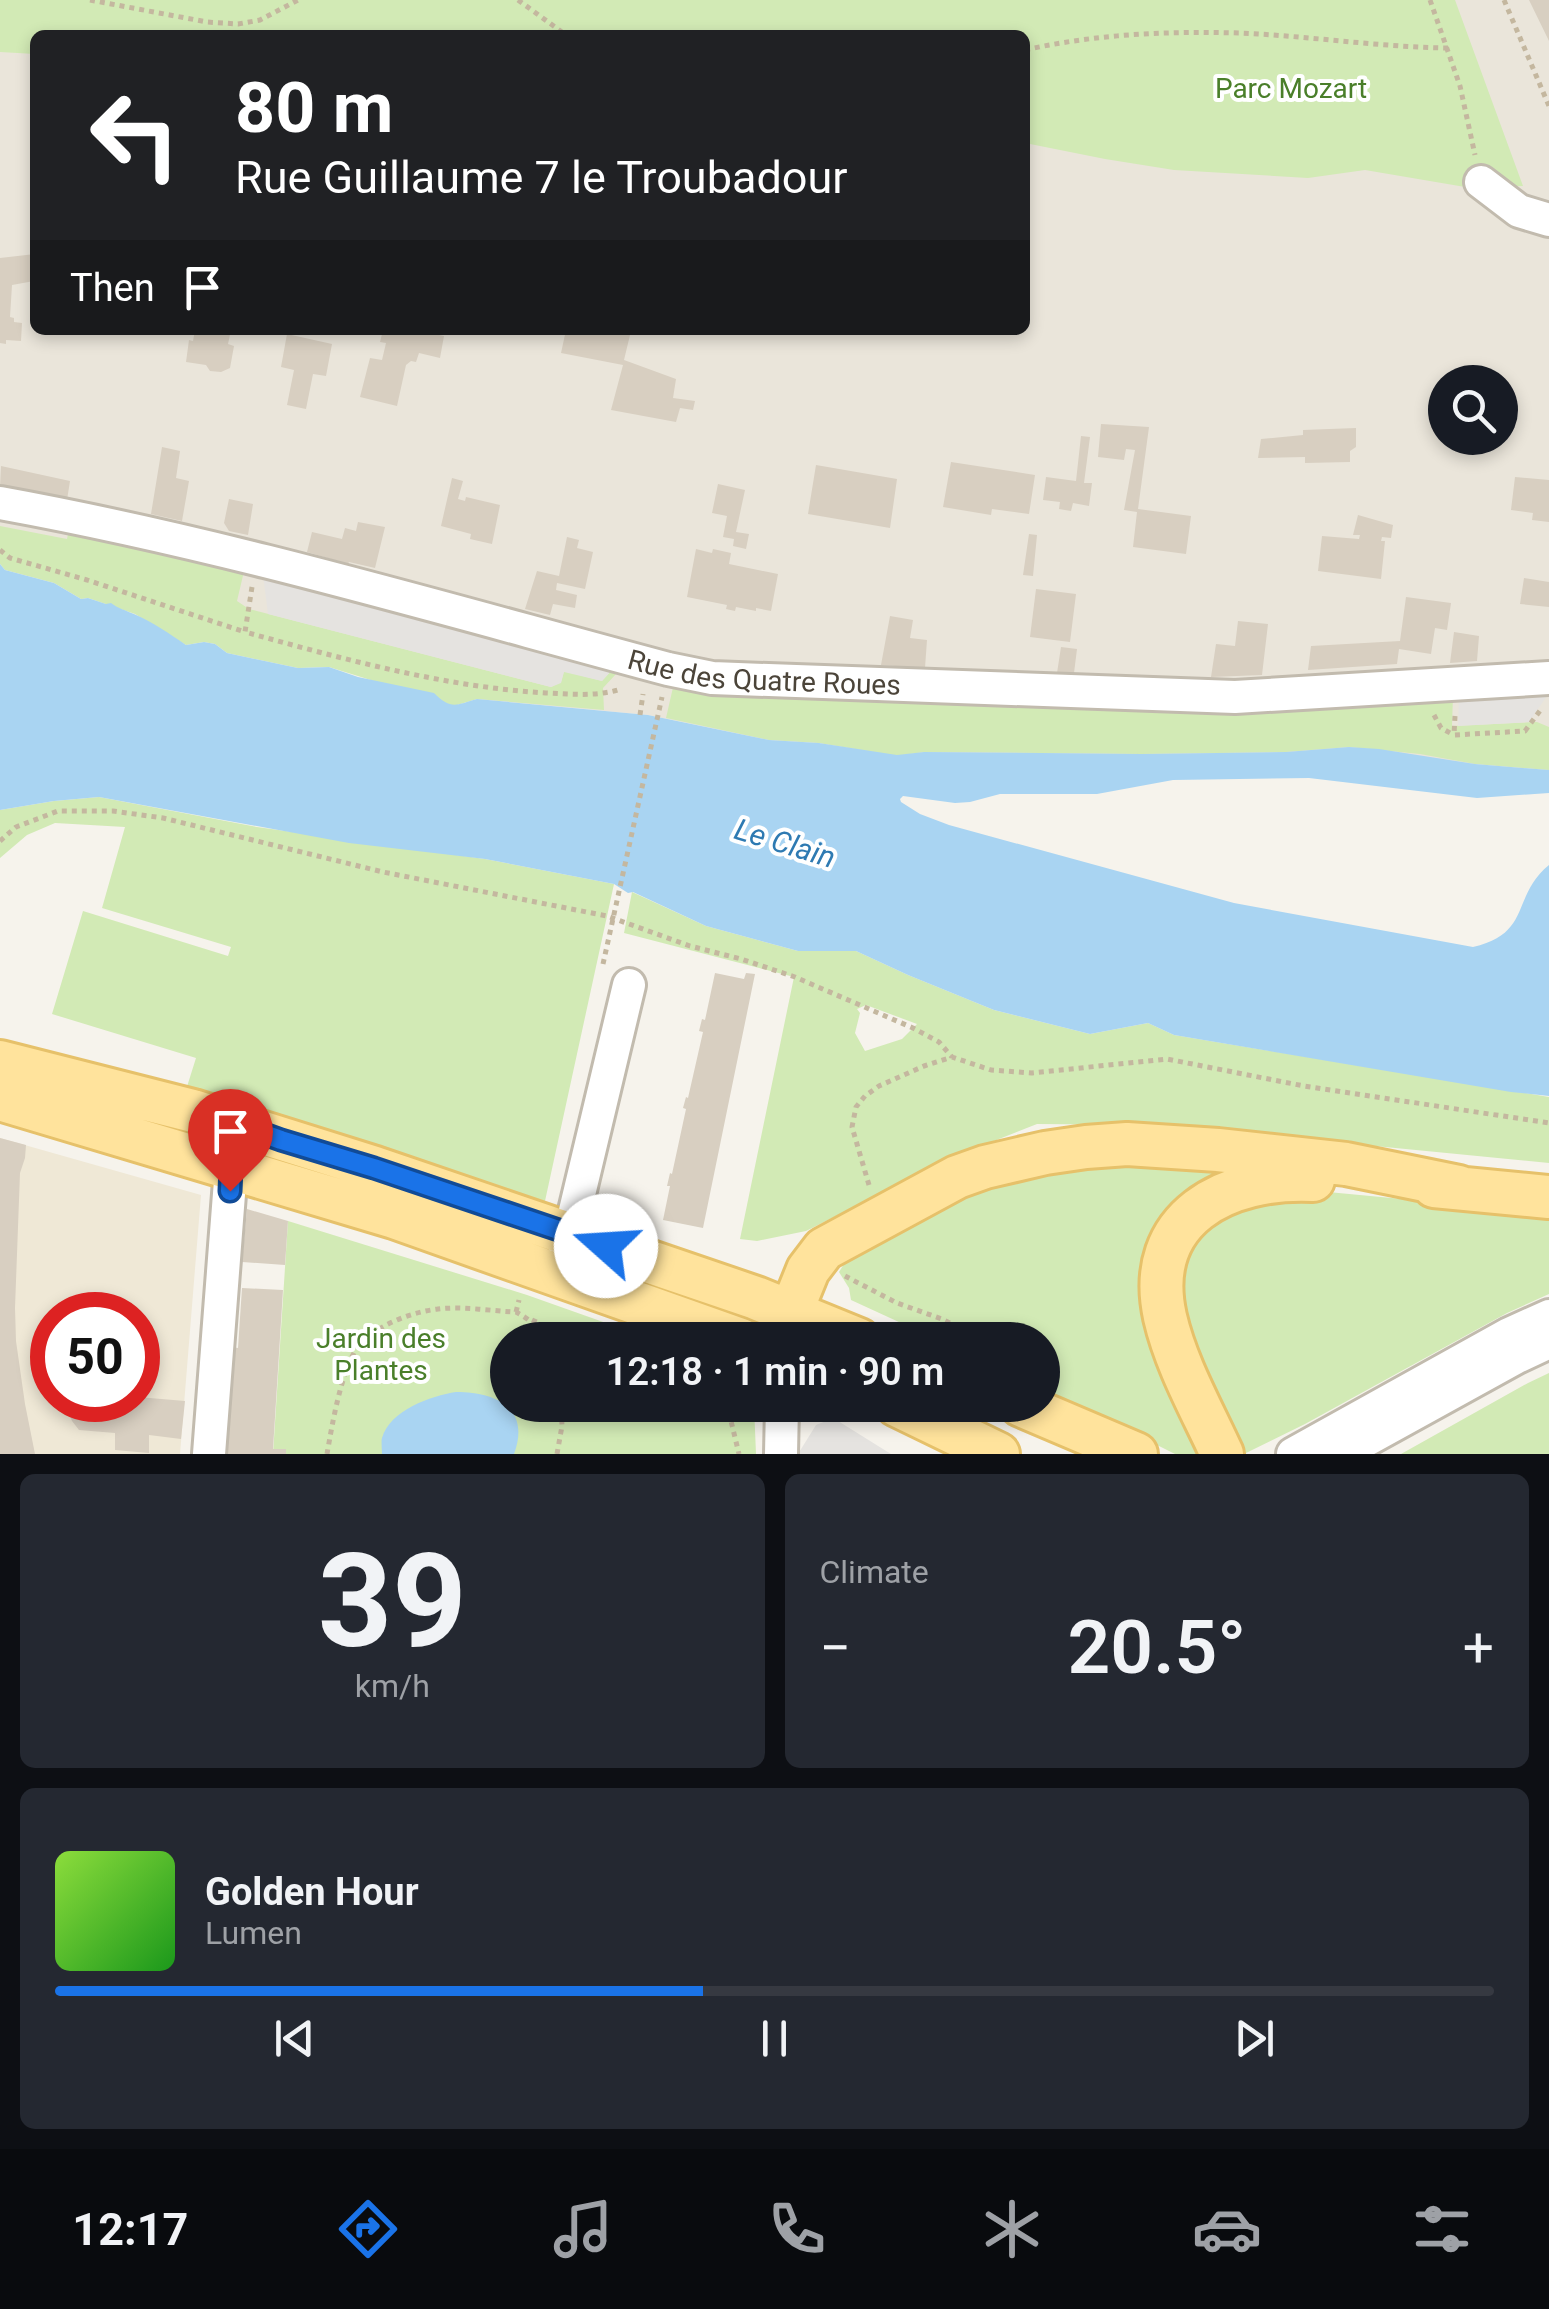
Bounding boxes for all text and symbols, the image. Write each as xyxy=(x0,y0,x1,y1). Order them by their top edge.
text: 80 m xyxy=(235,67,393,149)
icon: left xyxy=(70,70,200,200)
park label: Parc Mozart xyxy=(1215,72,1367,105)
text: Rue Guillaume 7 le Troubadour xyxy=(235,151,848,204)
icon: arrive xyxy=(175,260,230,315)
text: Then xyxy=(70,266,155,310)
map controls xyxy=(1428,365,1518,455)
button: search xyxy=(1428,365,1518,455)
street label: Rue des Quatre Roues xyxy=(624,642,901,701)
water label: Le Clain xyxy=(730,811,840,875)
pin xyxy=(188,1089,273,1192)
icon: arrive xyxy=(203,1104,258,1159)
position arrow xyxy=(554,1194,658,1298)
speed limit sign: 50 xyxy=(30,1292,160,1422)
park label: Jardin des Plantes xyxy=(316,1322,446,1387)
text: 12:18 · 1 min · 90 m xyxy=(606,1350,944,1394)
text: 39 xyxy=(318,1525,467,1678)
text: Climate xyxy=(820,1553,929,1591)
text: 20.5° xyxy=(1067,1603,1246,1691)
text: − xyxy=(820,1616,851,1680)
text: + xyxy=(1463,1616,1494,1680)
text: km/h xyxy=(355,1667,430,1705)
text: Golden Hour xyxy=(205,1870,419,1914)
text: Lumen xyxy=(205,1914,302,1952)
icon: previous xyxy=(267,2011,322,2066)
icon: pause xyxy=(747,2011,802,2066)
icon: next xyxy=(1227,2011,1282,2066)
icon: directions xyxy=(333,2194,403,2264)
icon: music xyxy=(548,2194,618,2264)
icon: phone xyxy=(762,2194,832,2264)
icon: climate xyxy=(977,2194,1047,2264)
icon: car xyxy=(1192,2194,1262,2264)
icon: filters xyxy=(1407,2194,1477,2264)
text: 12:17 xyxy=(72,2203,188,2256)

